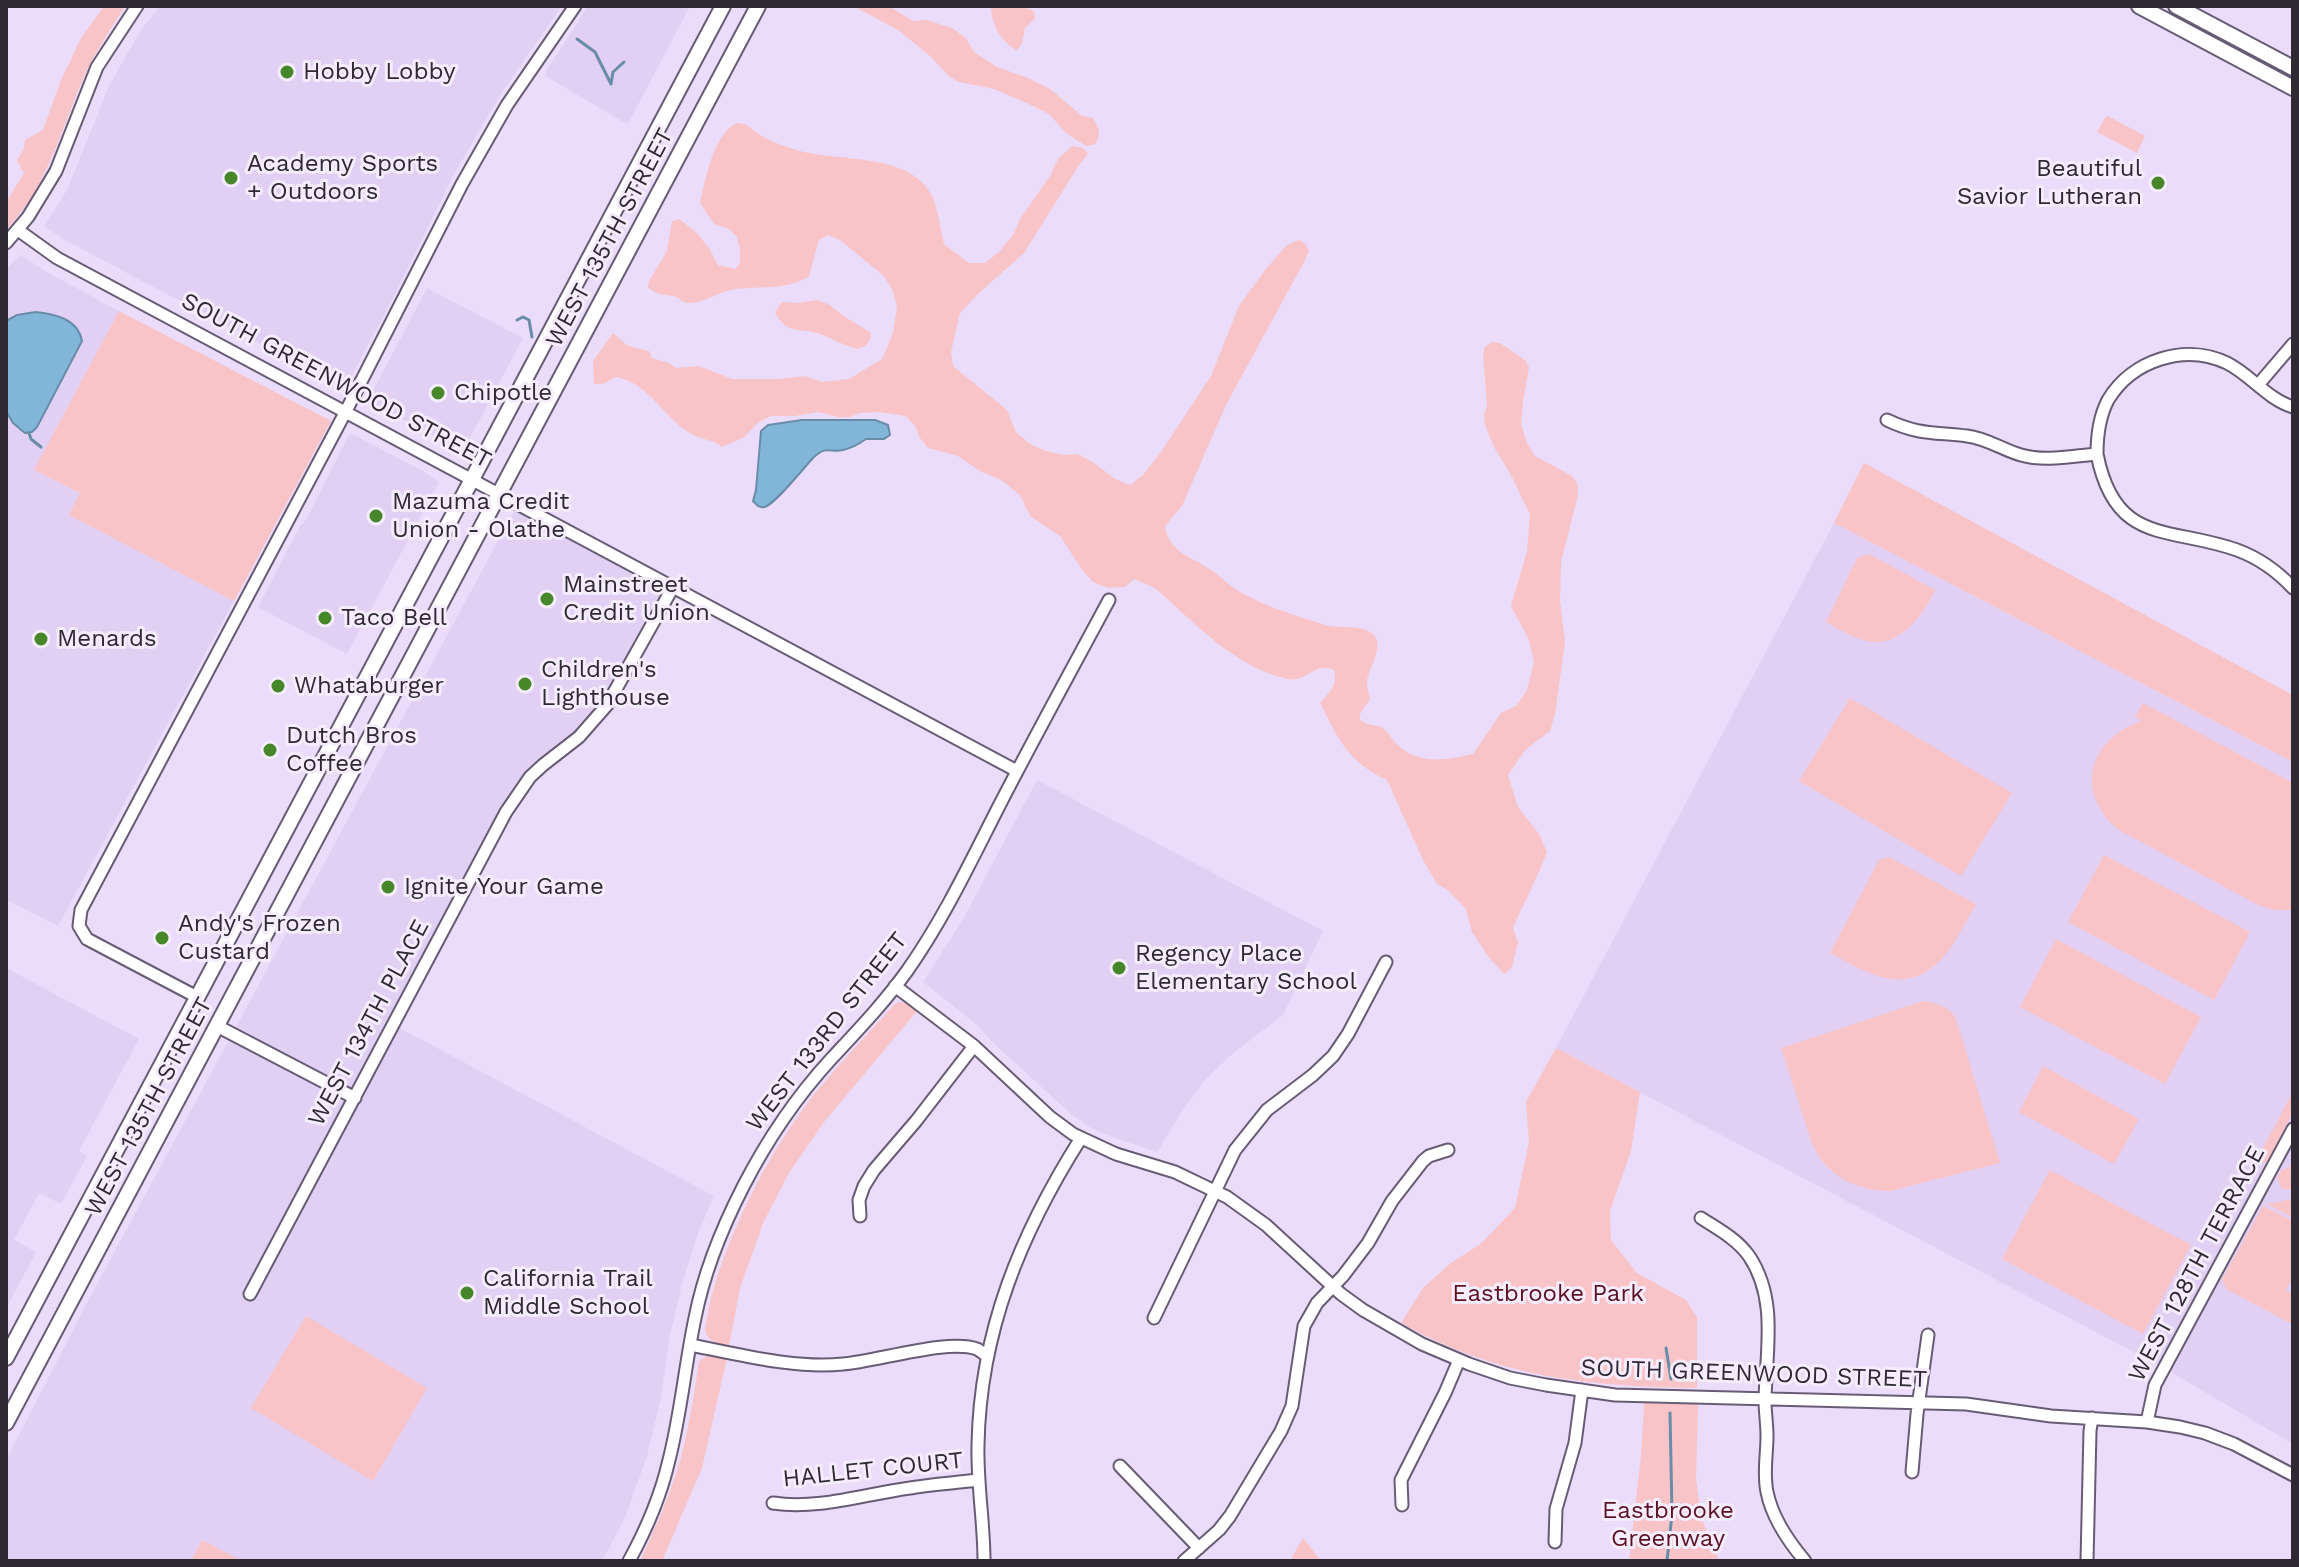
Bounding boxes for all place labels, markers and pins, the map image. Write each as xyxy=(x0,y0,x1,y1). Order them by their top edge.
place label: Hobby Lobby xyxy=(303,58,456,86)
marker: Hobby Lobby xyxy=(278,63,296,81)
place label: Academy Sports + Outdoors xyxy=(247,150,438,206)
place label: Beautiful Savior Lutheran xyxy=(1957,155,2142,211)
marker: Academy Sports + Outdoors xyxy=(222,169,240,187)
marker: Beautiful Savior Lutheran xyxy=(2149,174,2167,192)
place label: Chipotle xyxy=(454,379,552,407)
marker: Chipotle xyxy=(429,384,447,402)
place label: Mazuma Credit Union - Olathe xyxy=(392,488,569,544)
marker: Mazuma Credit Union - Olathe xyxy=(367,507,385,525)
place label: Mainstreet Credit Union xyxy=(563,571,710,627)
marker: Mainstreet Credit Union xyxy=(538,590,556,608)
place label: Taco Bell xyxy=(341,604,447,632)
marker: Taco Bell xyxy=(316,609,334,627)
place label: Menards xyxy=(57,625,157,653)
marker: Menards xyxy=(32,630,50,648)
place label: Children's Lighthouse xyxy=(541,656,670,712)
place label: Whataburger xyxy=(294,672,444,700)
marker: Children's Lighthouse xyxy=(516,675,534,693)
marker: Whataburger xyxy=(269,677,287,695)
place label: Dutch Bros Coffee xyxy=(286,722,417,778)
marker: Dutch Bros Coffee xyxy=(261,741,279,759)
place label: Ignite Your Game xyxy=(404,873,604,901)
marker: Ignite Your Game xyxy=(379,878,397,896)
place label: Andy's Frozen Custard xyxy=(178,910,341,966)
marker: Andy's Frozen Custard xyxy=(153,929,171,947)
place label: Regency Place Elementary School xyxy=(1135,940,1357,996)
marker: Regency Place Elementary School xyxy=(1110,959,1128,977)
place label: California Trail Middle School xyxy=(483,1265,653,1321)
marker: California Trail Middle School xyxy=(458,1284,476,1302)

